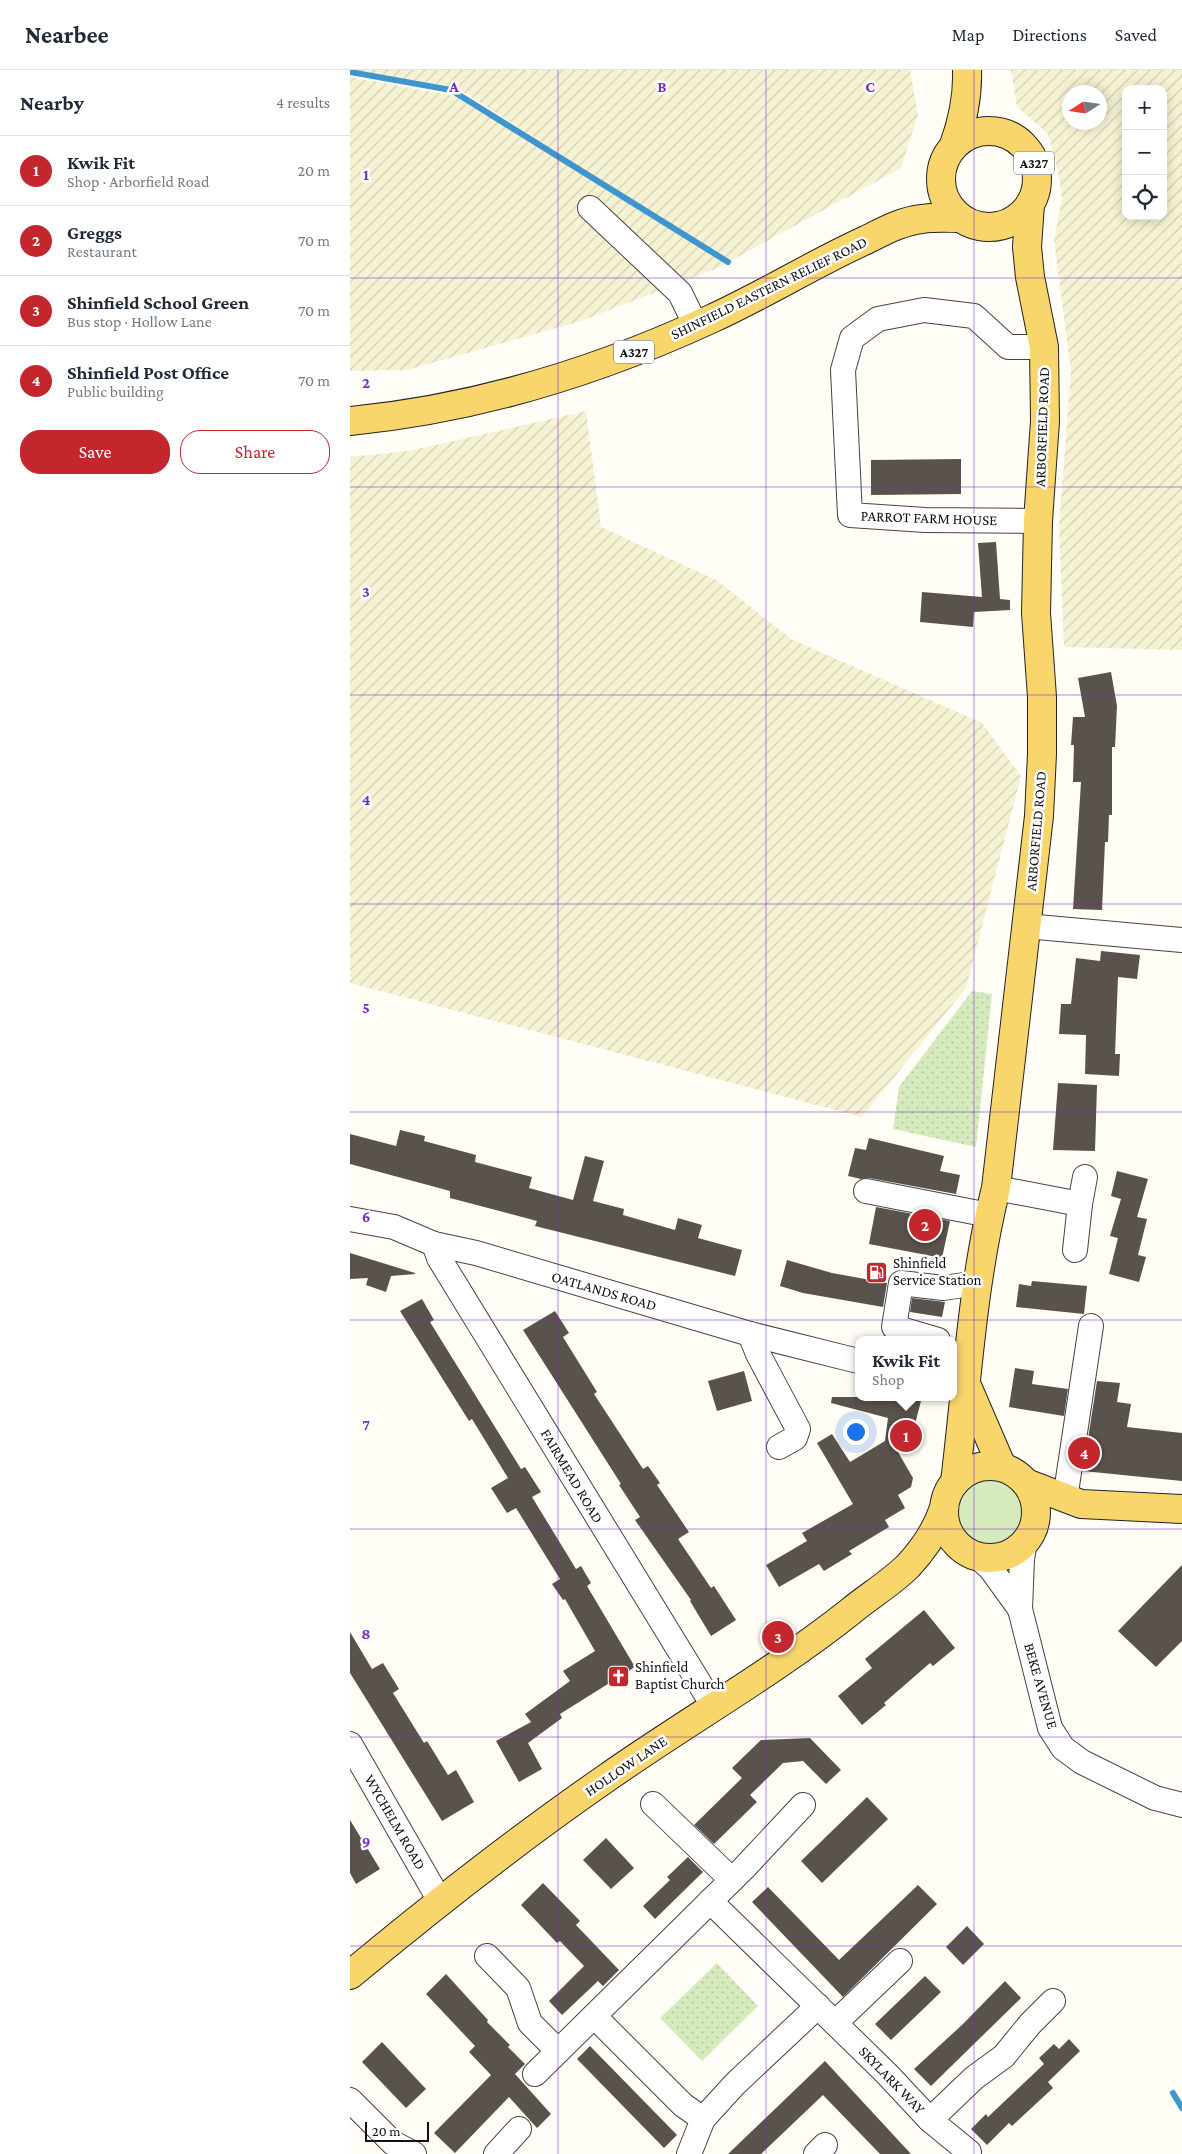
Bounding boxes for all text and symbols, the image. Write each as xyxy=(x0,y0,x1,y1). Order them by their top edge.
text: Nearbee xyxy=(25,21,109,48)
text: Map xyxy=(952,25,984,45)
text: Directions xyxy=(1012,25,1087,45)
text: Saved xyxy=(1115,25,1157,45)
text: A xyxy=(448,78,459,95)
text: B xyxy=(657,78,667,95)
text: C xyxy=(865,78,875,95)
north arrow xyxy=(1062,85,1107,130)
map controls xyxy=(1122,85,1167,220)
button: + xyxy=(1122,85,1167,130)
text: Nearby xyxy=(20,91,84,115)
text: 4 results xyxy=(276,94,330,111)
button: − xyxy=(1122,130,1167,175)
text: Kwik Fit xyxy=(67,152,135,173)
road number: A327 xyxy=(1014,152,1054,175)
text: 1 xyxy=(33,162,39,179)
text: 20 m xyxy=(297,162,330,179)
text: 1 xyxy=(363,166,369,183)
text: Shop · Arborfield Road xyxy=(67,173,209,190)
button: locate xyxy=(1122,175,1167,220)
text: Greggs xyxy=(67,222,122,243)
text: 2 xyxy=(32,232,40,249)
text: 70 m xyxy=(298,232,330,249)
street label: SHINFIELD EASTERN RELIEF ROAD xyxy=(668,233,870,343)
text: Restaurant xyxy=(67,243,137,260)
text: Shinfield School Green xyxy=(67,292,249,313)
text: 3 xyxy=(32,302,40,319)
text: 70 m xyxy=(298,302,330,319)
text: Bus stop · Hollow Lane xyxy=(67,313,212,330)
road number: A327 xyxy=(614,340,654,364)
text: Shinfield Post Office xyxy=(67,362,229,383)
street label: ARBORFIELD ROAD xyxy=(1032,367,1052,487)
text: 4 xyxy=(32,372,40,389)
text: 70 m xyxy=(298,372,330,389)
text: 2 xyxy=(362,374,370,391)
text: Public building xyxy=(67,383,164,400)
button: Save xyxy=(20,430,170,474)
button: Share xyxy=(180,430,330,474)
street label: PARROT FARM HOUSE xyxy=(860,508,998,528)
text: 3 xyxy=(362,583,370,600)
street label: ARBORFIELD ROAD xyxy=(1023,770,1049,892)
text: 4 xyxy=(362,791,371,808)
text: 5 xyxy=(362,999,370,1016)
pin: 2 xyxy=(909,1206,941,1244)
text: 6 xyxy=(362,1208,370,1225)
place label: Shinfield Service Station xyxy=(893,1255,982,1288)
fuel station icon: Shinfield Service Station xyxy=(865,1260,889,1284)
street label: OATLANDS ROAD xyxy=(550,1268,658,1314)
popup xyxy=(855,1336,957,1401)
text: Kwik Fit xyxy=(872,1350,940,1371)
text: Shop xyxy=(872,1371,904,1388)
text: 7 xyxy=(362,1416,370,1433)
pin: 1 xyxy=(890,1417,922,1455)
your location xyxy=(843,1419,869,1445)
street label: FAIRMEAD ROAD xyxy=(538,1426,606,1526)
pin: 4 xyxy=(1068,1434,1100,1472)
pin: 3 xyxy=(762,1618,794,1656)
text: 8 xyxy=(361,1625,371,1642)
street label: BEKE AVENUE xyxy=(1021,1641,1061,1731)
place label: Shinfield Baptist Church xyxy=(635,1659,725,1693)
church icon: Shinfield Baptist Church xyxy=(607,1664,631,1688)
street label: HOLLOW LANE xyxy=(582,1733,670,1799)
street label: WYCHELM ROAD xyxy=(361,1772,429,1872)
text: 9 xyxy=(362,1833,370,1850)
street label: SKYLARK WAY xyxy=(856,2043,928,2117)
scale bar xyxy=(365,2119,429,2142)
text: 20 m xyxy=(372,2123,400,2139)

